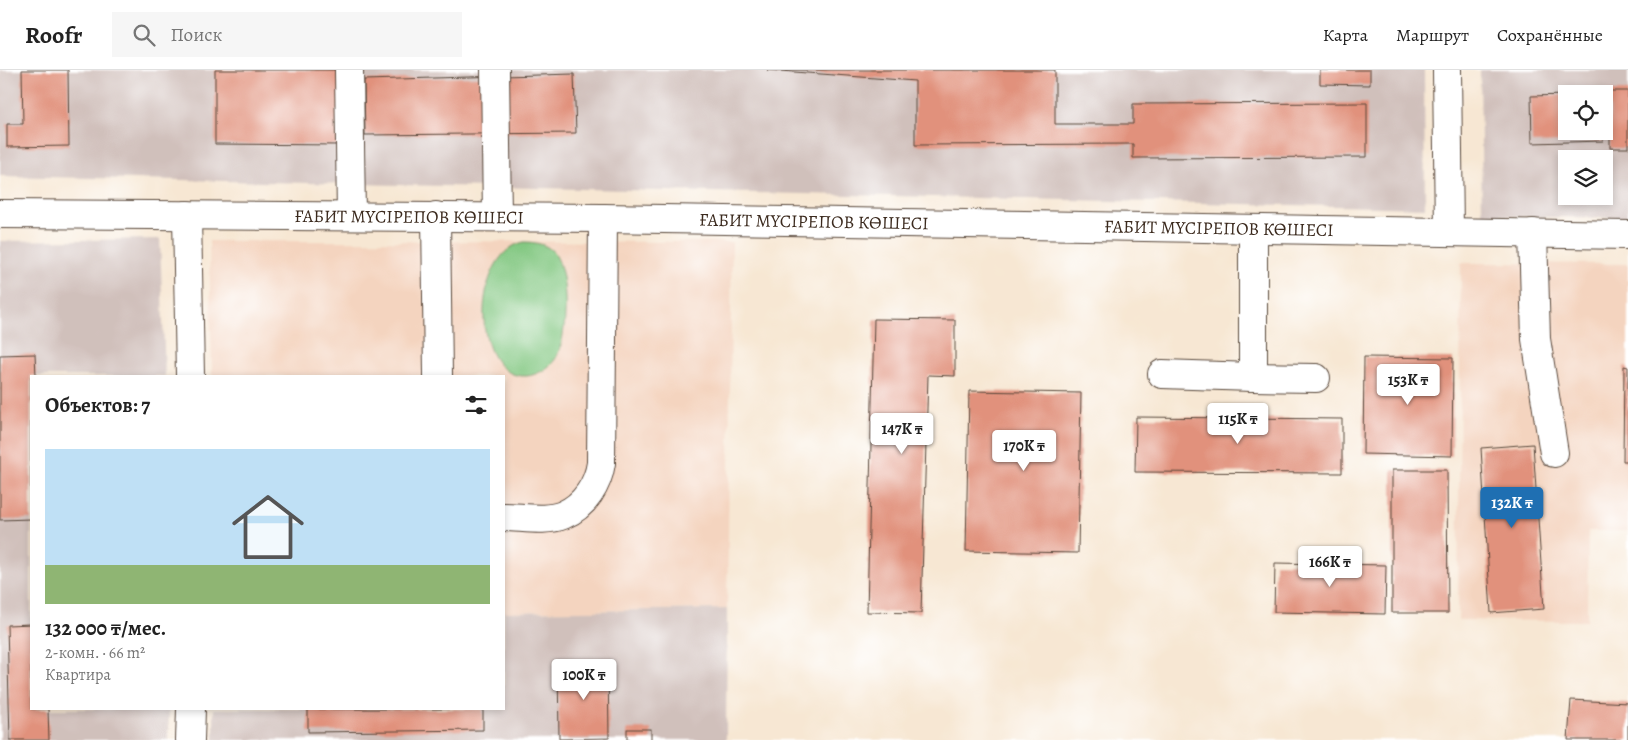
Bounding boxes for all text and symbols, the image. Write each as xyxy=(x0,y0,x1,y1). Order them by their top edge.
search box xyxy=(112,12,462,57)
text: Roofr xyxy=(25,19,82,51)
icon: search xyxy=(130,21,158,49)
text: Поиск xyxy=(170,22,222,48)
text: Карта xyxy=(1323,23,1368,47)
text: Маршрут xyxy=(1396,23,1469,47)
text: Сохранённые xyxy=(1497,23,1603,47)
map controls xyxy=(1558,85,1613,205)
button: locate xyxy=(1558,85,1613,140)
button: layers xyxy=(1558,150,1613,205)
street label: ҒАБИТ МҮСІРЕПОВ КӨШЕСІ xyxy=(294,204,524,229)
street label: ҒАБИТ МҮСІРЕПОВ КӨШЕСІ xyxy=(699,208,929,235)
street label: ҒАБИТ МҮСІРЕПОВ КӨШЕСІ xyxy=(1104,214,1334,242)
pin: 153K ₸ xyxy=(1367,364,1449,406)
text: 153K ₸ xyxy=(1388,369,1428,391)
text: Объектов: 7 xyxy=(45,391,150,419)
icon: filters xyxy=(462,391,490,419)
pin: 115K ₸ xyxy=(1197,402,1279,445)
text: 115K ₸ xyxy=(1218,408,1258,430)
pin: 147K ₸ xyxy=(861,412,943,455)
text: 147K ₸ xyxy=(881,418,923,440)
pin: 170K ₸ xyxy=(983,430,1065,472)
text: 170K ₸ xyxy=(1003,435,1045,457)
icon: home xyxy=(223,482,313,572)
pin: 132K ₸ xyxy=(1471,486,1553,529)
text: 132K ₸ xyxy=(1491,492,1533,514)
pin: 166K ₸ xyxy=(1289,546,1371,588)
text: 166K ₸ xyxy=(1309,551,1351,573)
text: 132 000 ₸/мес. xyxy=(45,614,166,642)
text: 2-комн. · 66 m² xyxy=(45,642,145,664)
pin: 100K ₸ xyxy=(543,658,625,701)
text: Квартира xyxy=(45,664,111,686)
text: 100K ₸ xyxy=(563,664,605,686)

